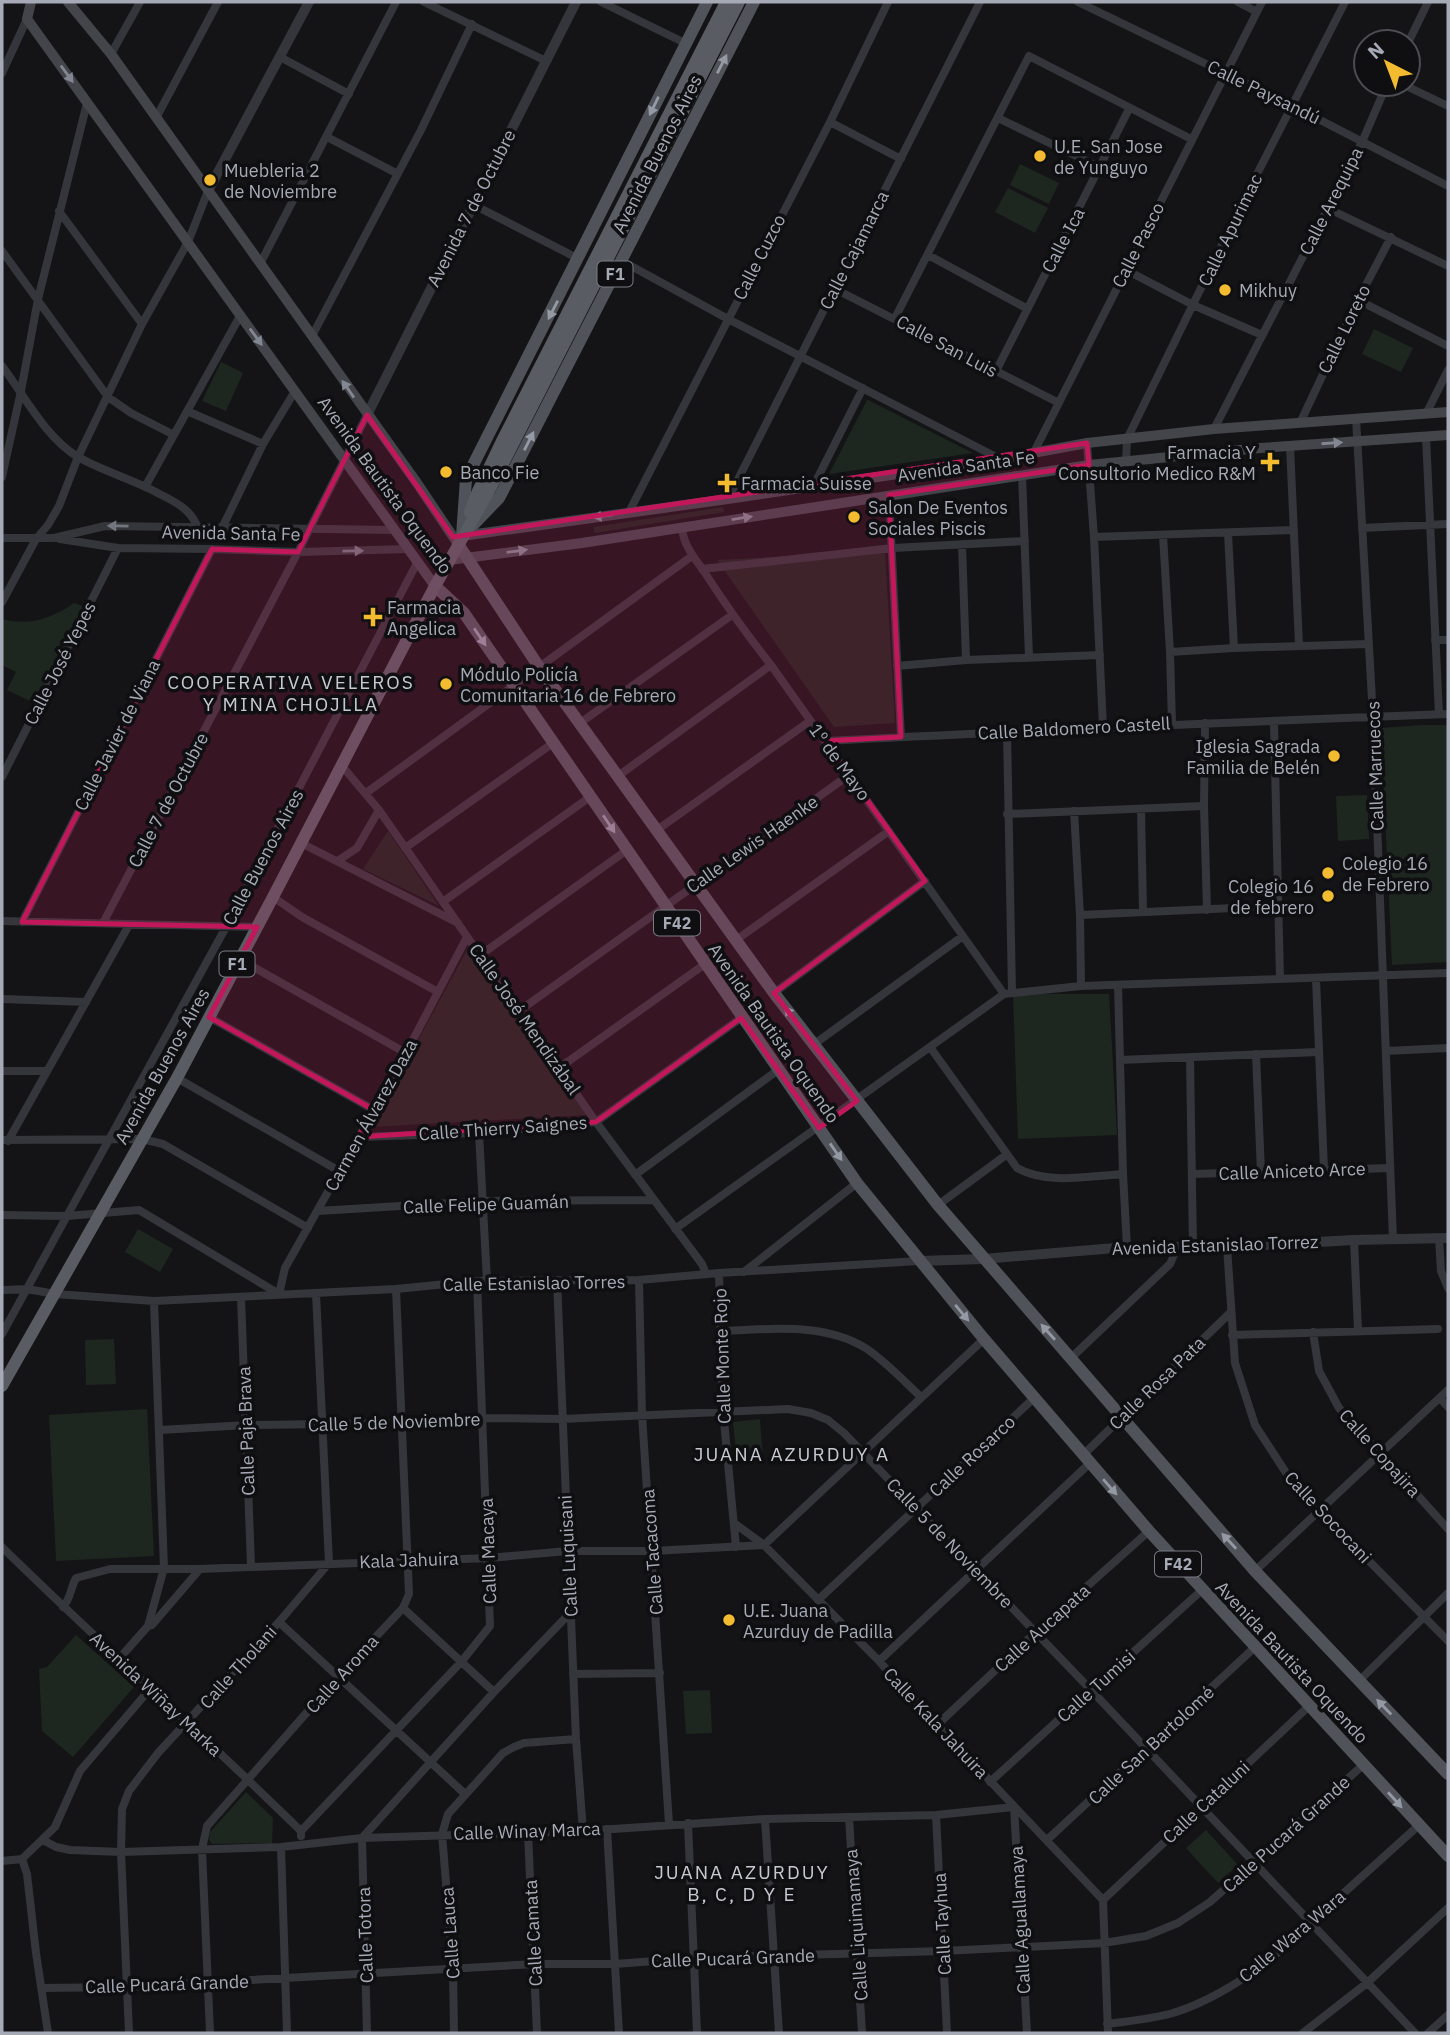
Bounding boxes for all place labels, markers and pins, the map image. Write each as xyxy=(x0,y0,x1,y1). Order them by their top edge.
place label: U.E. San Jose de Yunguyo xyxy=(1054,135,1163,179)
marker: U.E. San Jose de Yunguyo xyxy=(1032,148,1048,164)
place label: Muebleria 2 de Noviembre xyxy=(224,159,337,203)
marker: Muebleria 2 de Noviembre xyxy=(202,172,218,188)
place label: Mikhuy xyxy=(1239,279,1297,302)
marker: Mikhuy xyxy=(1217,282,1233,298)
place label: Farmacia Y Consultorio Medico R&M xyxy=(1058,441,1256,485)
marker: Farmacia Y Consultorio Medico R&M xyxy=(1262,454,1278,470)
place label: Banco Fie xyxy=(460,461,539,484)
marker: Banco Fie xyxy=(438,464,454,480)
place label: Farmacia Suisse xyxy=(741,472,872,495)
marker: Farmacia Suisse xyxy=(719,475,735,491)
place label: Salon De Eventos Sociales Piscis xyxy=(868,496,1008,540)
marker: Salon De Eventos Sociales Piscis xyxy=(846,509,862,525)
place label: Farmacia Angelica xyxy=(387,596,461,640)
marker: Farmacia Angelica xyxy=(365,609,381,625)
place label: Módulo Policía Comunitaria 16 de Febrero xyxy=(460,663,676,707)
marker: Módulo Policía Comunitaria 16 de Febrero xyxy=(438,676,454,692)
place label: Iglesia Sagrada Familia de Belén xyxy=(1186,735,1320,779)
marker: Iglesia Sagrada Familia de Belén xyxy=(1326,748,1342,764)
place label: Colegio 16 de Febrero xyxy=(1342,852,1430,896)
marker: Colegio 16 de Febrero xyxy=(1320,865,1336,881)
place label: Colegio 16 de febrero xyxy=(1228,875,1314,919)
marker: Colegio 16 de febrero xyxy=(1320,888,1336,904)
place label: U.E. Juana Azurduy de Padilla xyxy=(743,1599,893,1643)
marker: U.E. Juana Azurduy de Padilla xyxy=(721,1612,737,1628)

